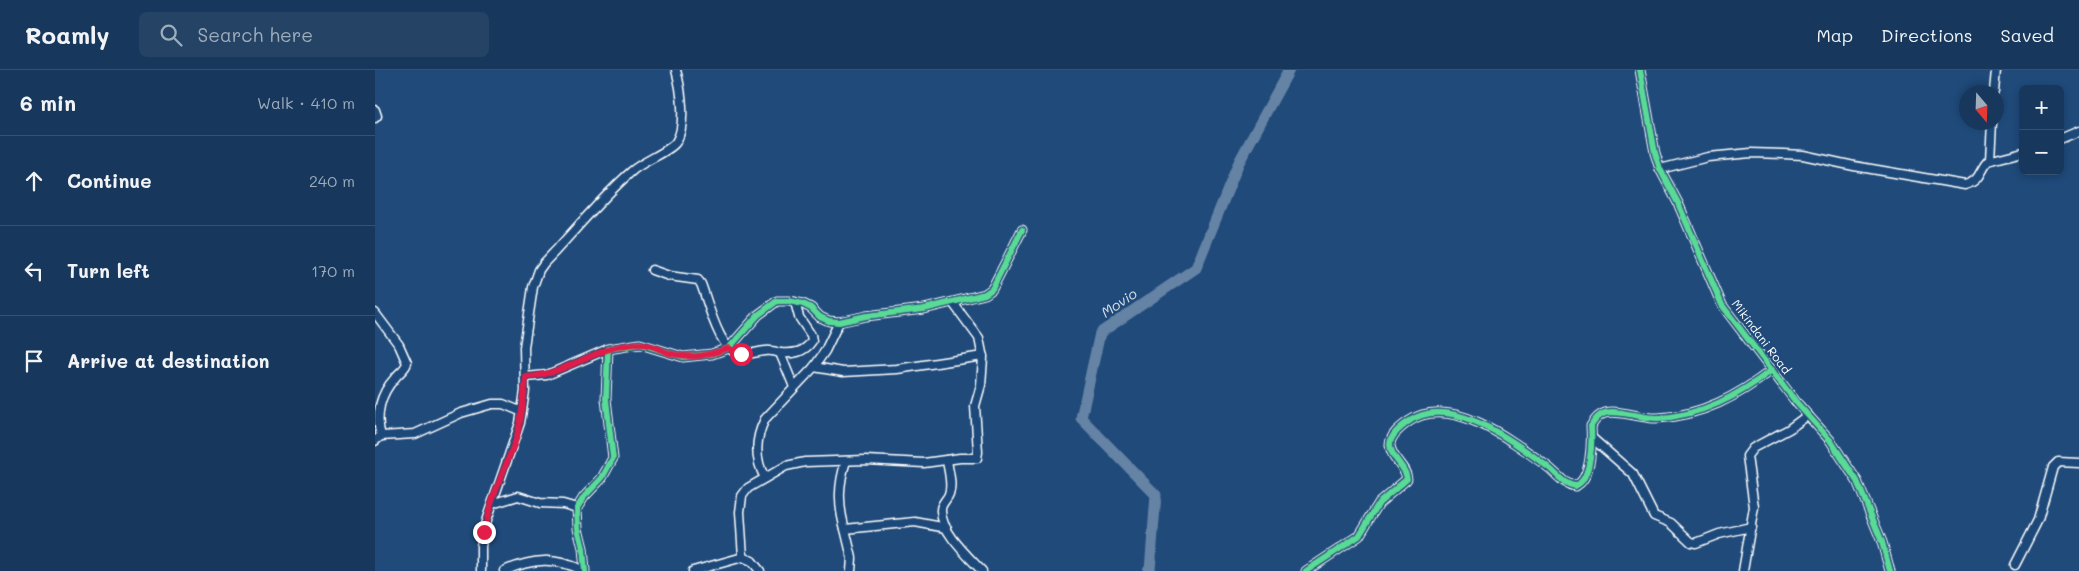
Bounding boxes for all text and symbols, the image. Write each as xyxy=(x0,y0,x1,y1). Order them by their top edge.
search box xyxy=(139,12,489,57)
text: Roamly xyxy=(25,19,109,50)
icon: search xyxy=(157,21,185,49)
text: Search here xyxy=(197,22,313,47)
text: Map xyxy=(1816,23,1853,47)
text: Directions xyxy=(1881,23,1973,47)
text: Saved xyxy=(2001,23,2054,47)
north arrow xyxy=(1959,85,2004,130)
map controls xyxy=(2019,85,2064,175)
button: + xyxy=(2019,85,2064,130)
text: 6 min xyxy=(20,89,76,116)
text: Walk · 410 m xyxy=(257,92,355,113)
button: − xyxy=(2019,130,2064,175)
icon: ahead xyxy=(20,167,48,195)
text: Continue xyxy=(67,168,152,193)
text: 240 m xyxy=(309,170,355,191)
icon: left xyxy=(20,257,48,285)
text: Turn left xyxy=(67,258,150,283)
text: 170 m xyxy=(311,260,355,281)
water label: Movio xyxy=(1097,284,1140,321)
street label: Mikindani Road xyxy=(1729,296,1795,377)
route start xyxy=(730,343,753,366)
icon: arrive xyxy=(20,347,48,375)
text: Arrive at destination xyxy=(67,348,270,373)
route end xyxy=(473,521,496,544)

